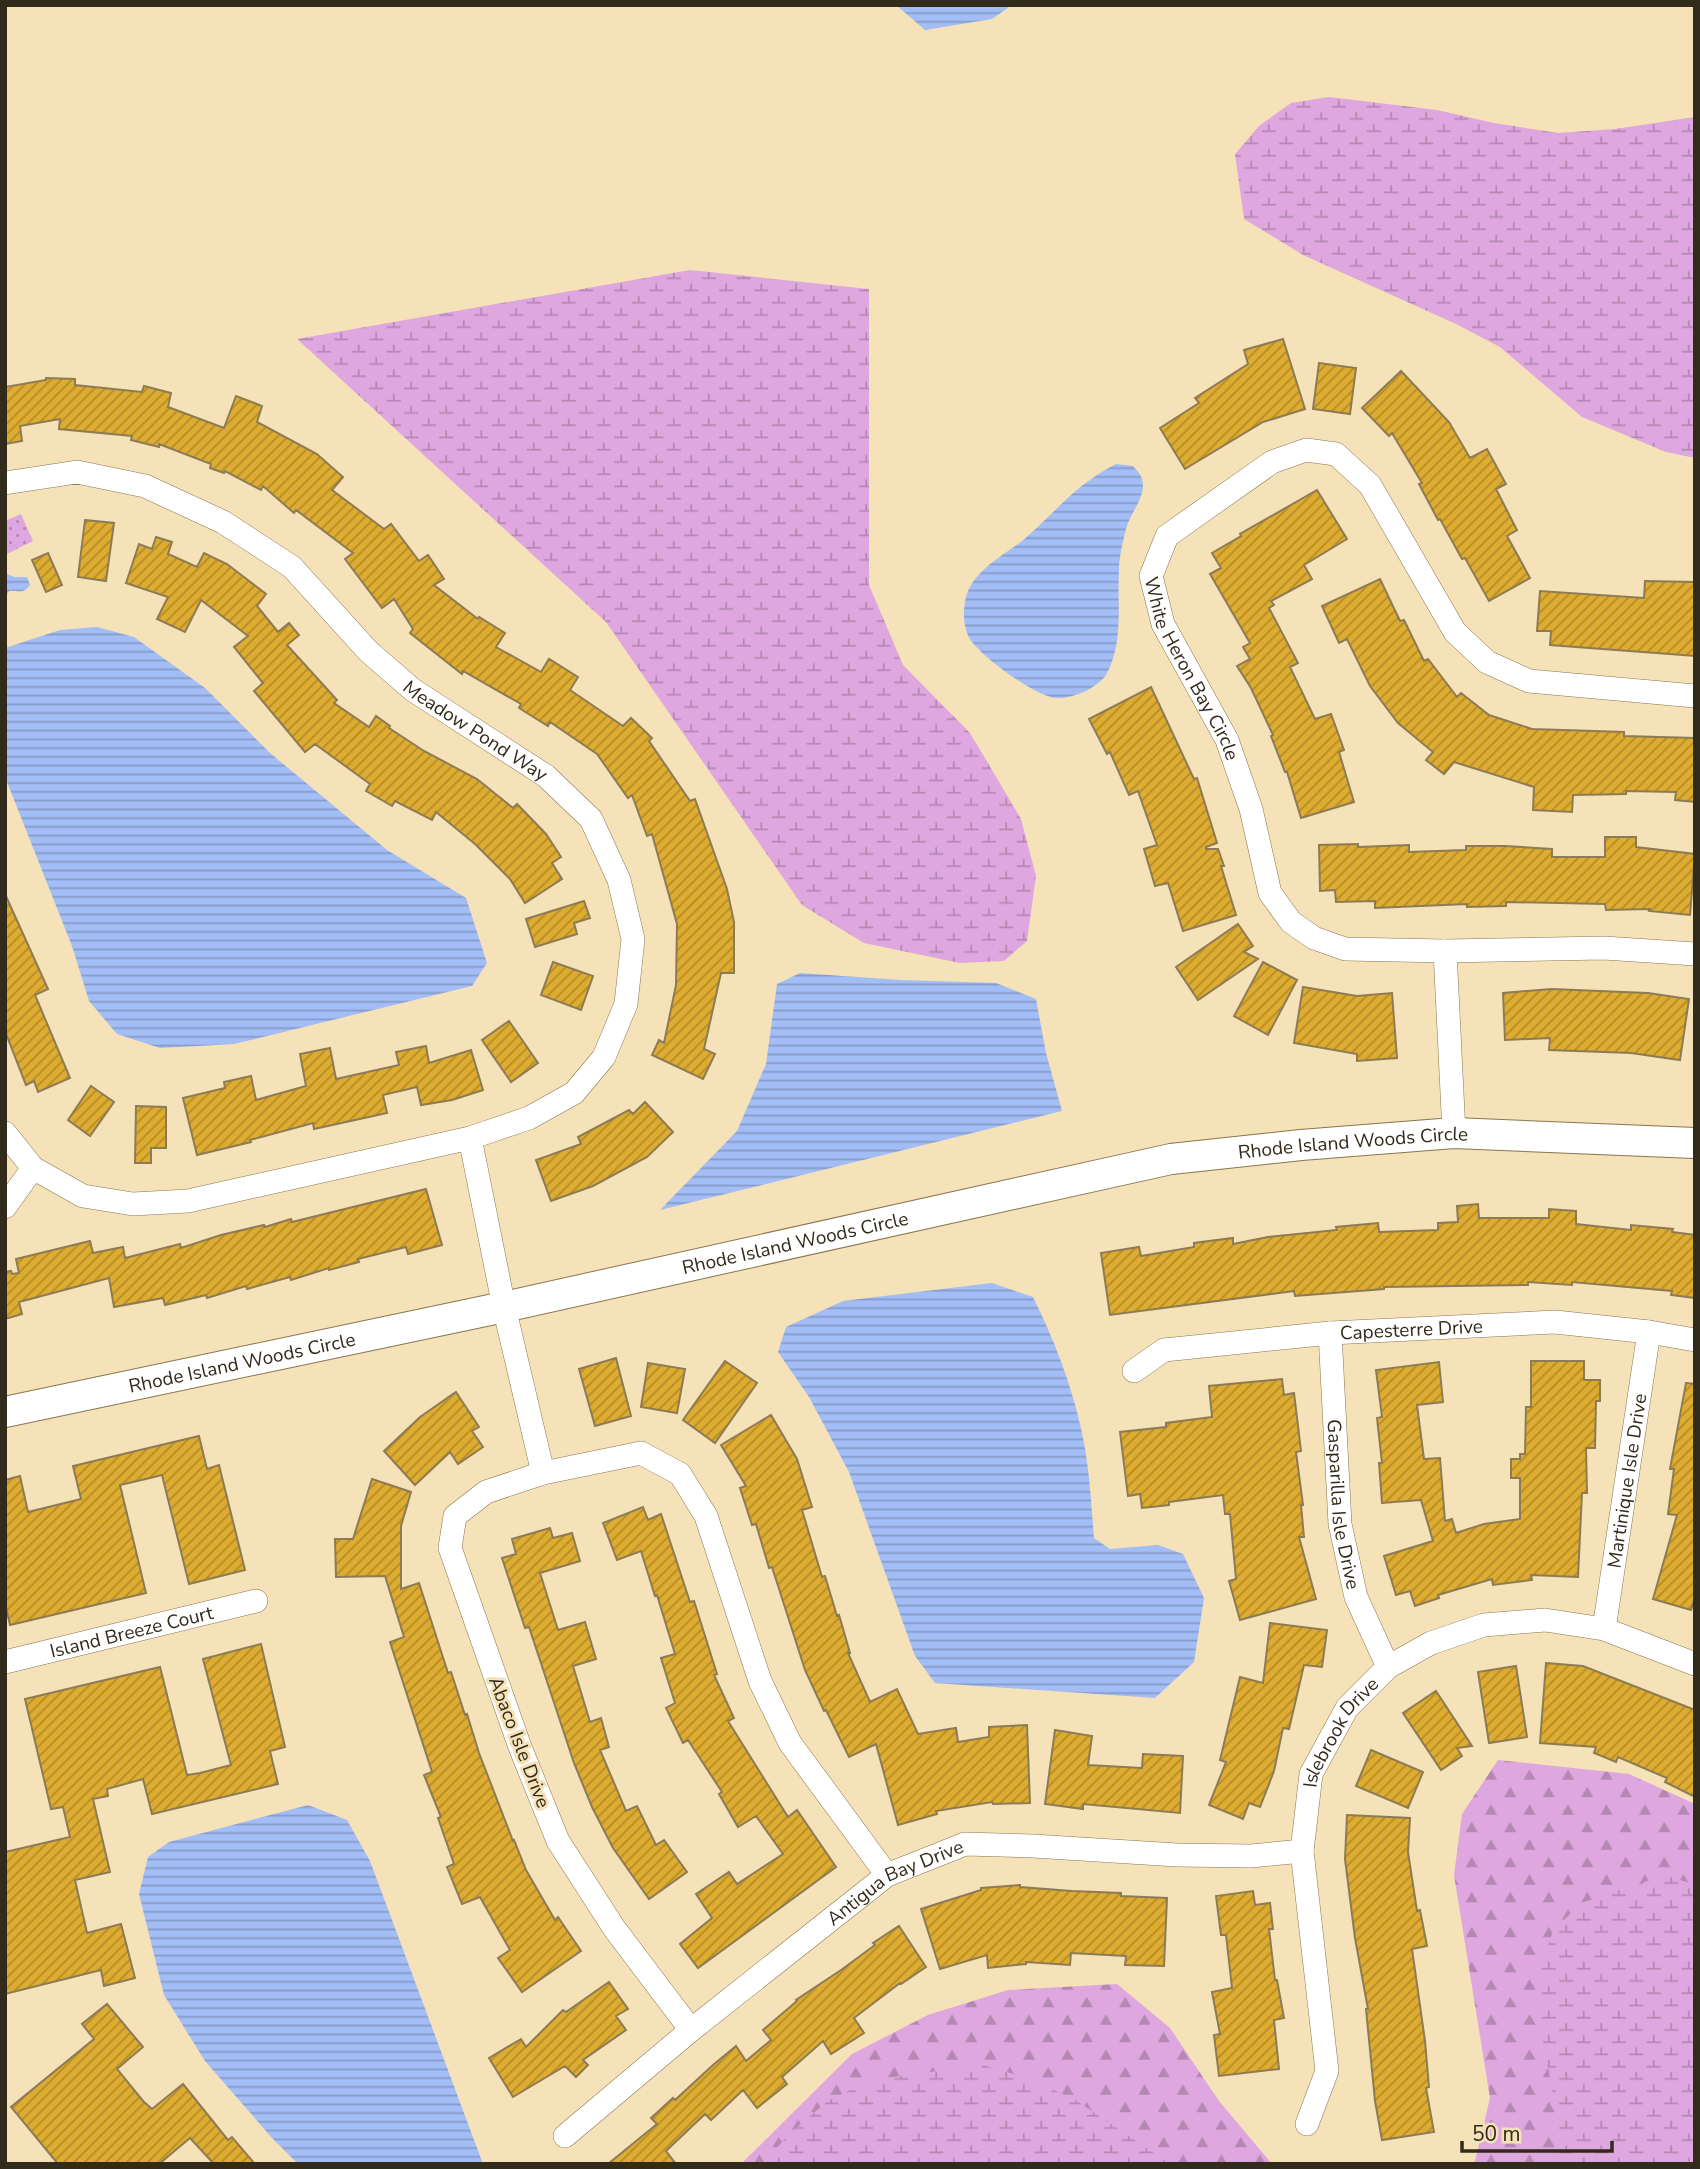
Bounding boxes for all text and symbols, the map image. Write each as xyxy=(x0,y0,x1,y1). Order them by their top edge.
street label: White Heron Bay Circle xyxy=(1138,574,1245,764)
street label: Meadow Pond Way xyxy=(397,675,553,788)
street label: Rhode Island Woods Circle xyxy=(1237,1121,1469,1166)
street label: Rhode Island Woods Circle xyxy=(680,1206,911,1281)
street label: Capesterre Drive xyxy=(1339,1314,1484,1346)
street label: Rhode Island Woods Circle xyxy=(126,1327,358,1400)
street label: Martinique Isle Drive xyxy=(1601,1392,1654,1570)
street label: Gasparilla Isle Drive xyxy=(1321,1419,1366,1592)
street label: Island Breeze Court xyxy=(47,1600,216,1665)
street label: Islebrook Drive xyxy=(1297,1672,1385,1789)
street label: Abaco Isle Drive xyxy=(482,1673,556,1812)
street label: Antigua Bay Drive xyxy=(821,1834,967,1932)
scale bar xyxy=(1462,2110,1612,2154)
text: 50 m xyxy=(1472,2120,1521,2148)

